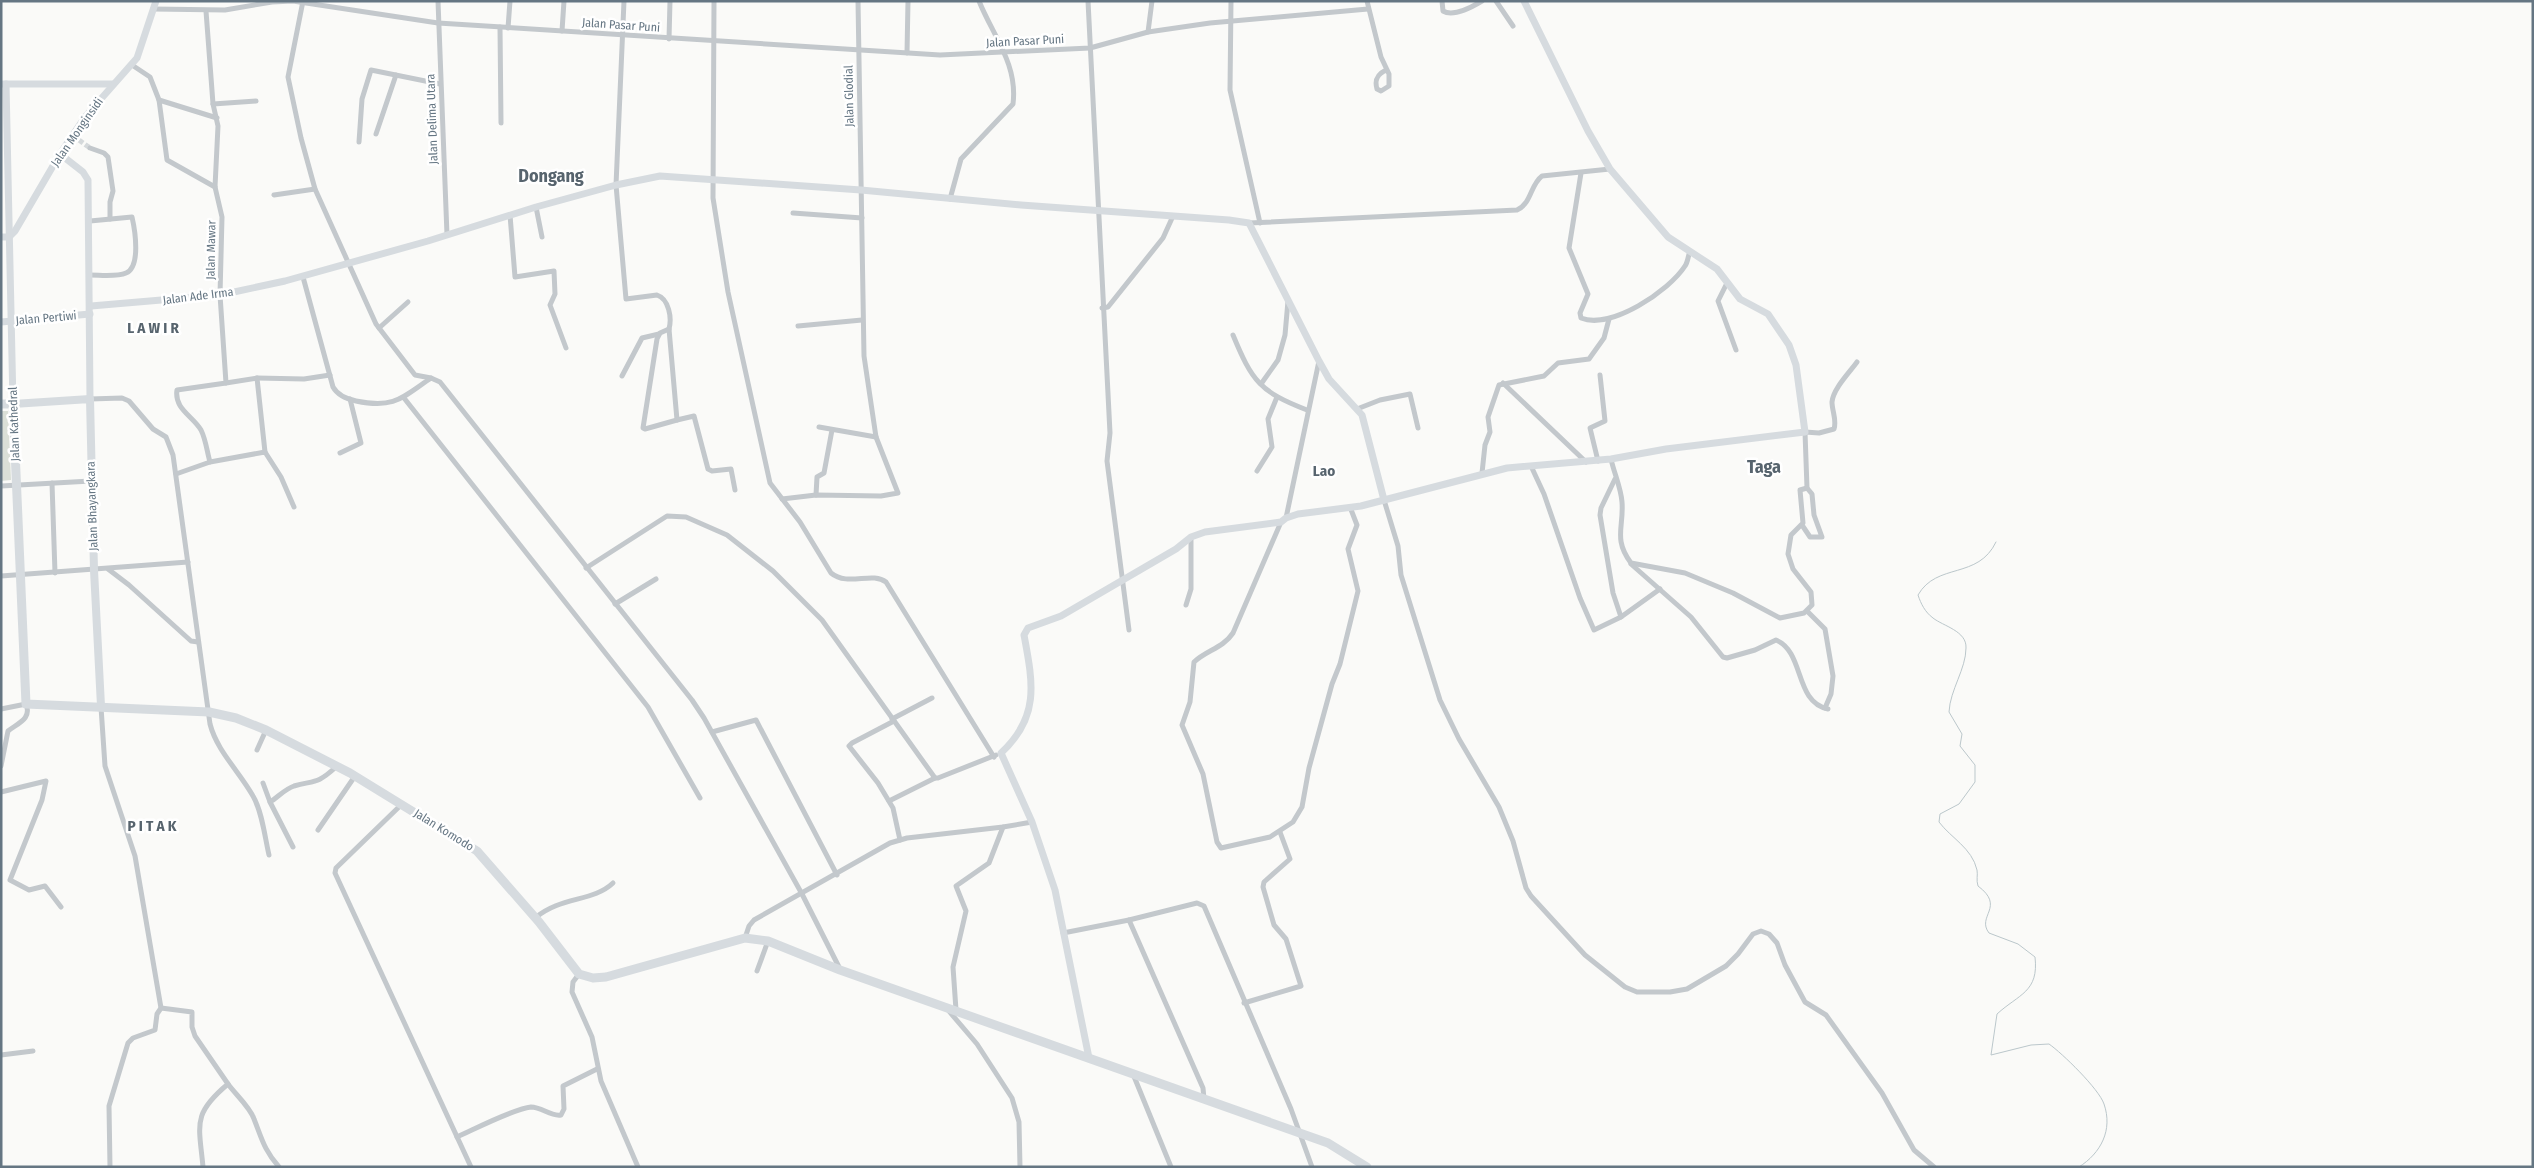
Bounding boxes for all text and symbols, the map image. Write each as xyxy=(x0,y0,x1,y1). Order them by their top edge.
street label: Jalan Pasar Puni xyxy=(582,15,660,35)
street label: Jalan Pasar Puni xyxy=(986,32,1064,50)
street label: Jalan Glodial xyxy=(841,65,857,127)
street label: Jalan Delima Utara xyxy=(423,73,441,165)
street label: Jalan Monginsidi xyxy=(48,95,106,169)
district label: Dongang xyxy=(518,165,584,187)
street label: Jalan Mawar xyxy=(203,219,219,280)
street label: Jalan Ade Irma xyxy=(162,285,234,307)
street label: Jalan Pertiwi xyxy=(15,308,77,328)
district label: L A W I R xyxy=(127,319,179,337)
street label: Jalan Kathedral xyxy=(6,386,22,462)
district label: Taga xyxy=(1747,456,1781,478)
street label: Jalan Bhayangkara xyxy=(83,461,101,551)
district label: Lao xyxy=(1313,462,1335,480)
street label: Jalan Komodo xyxy=(411,806,477,854)
district label: P I T A K xyxy=(128,817,177,835)

